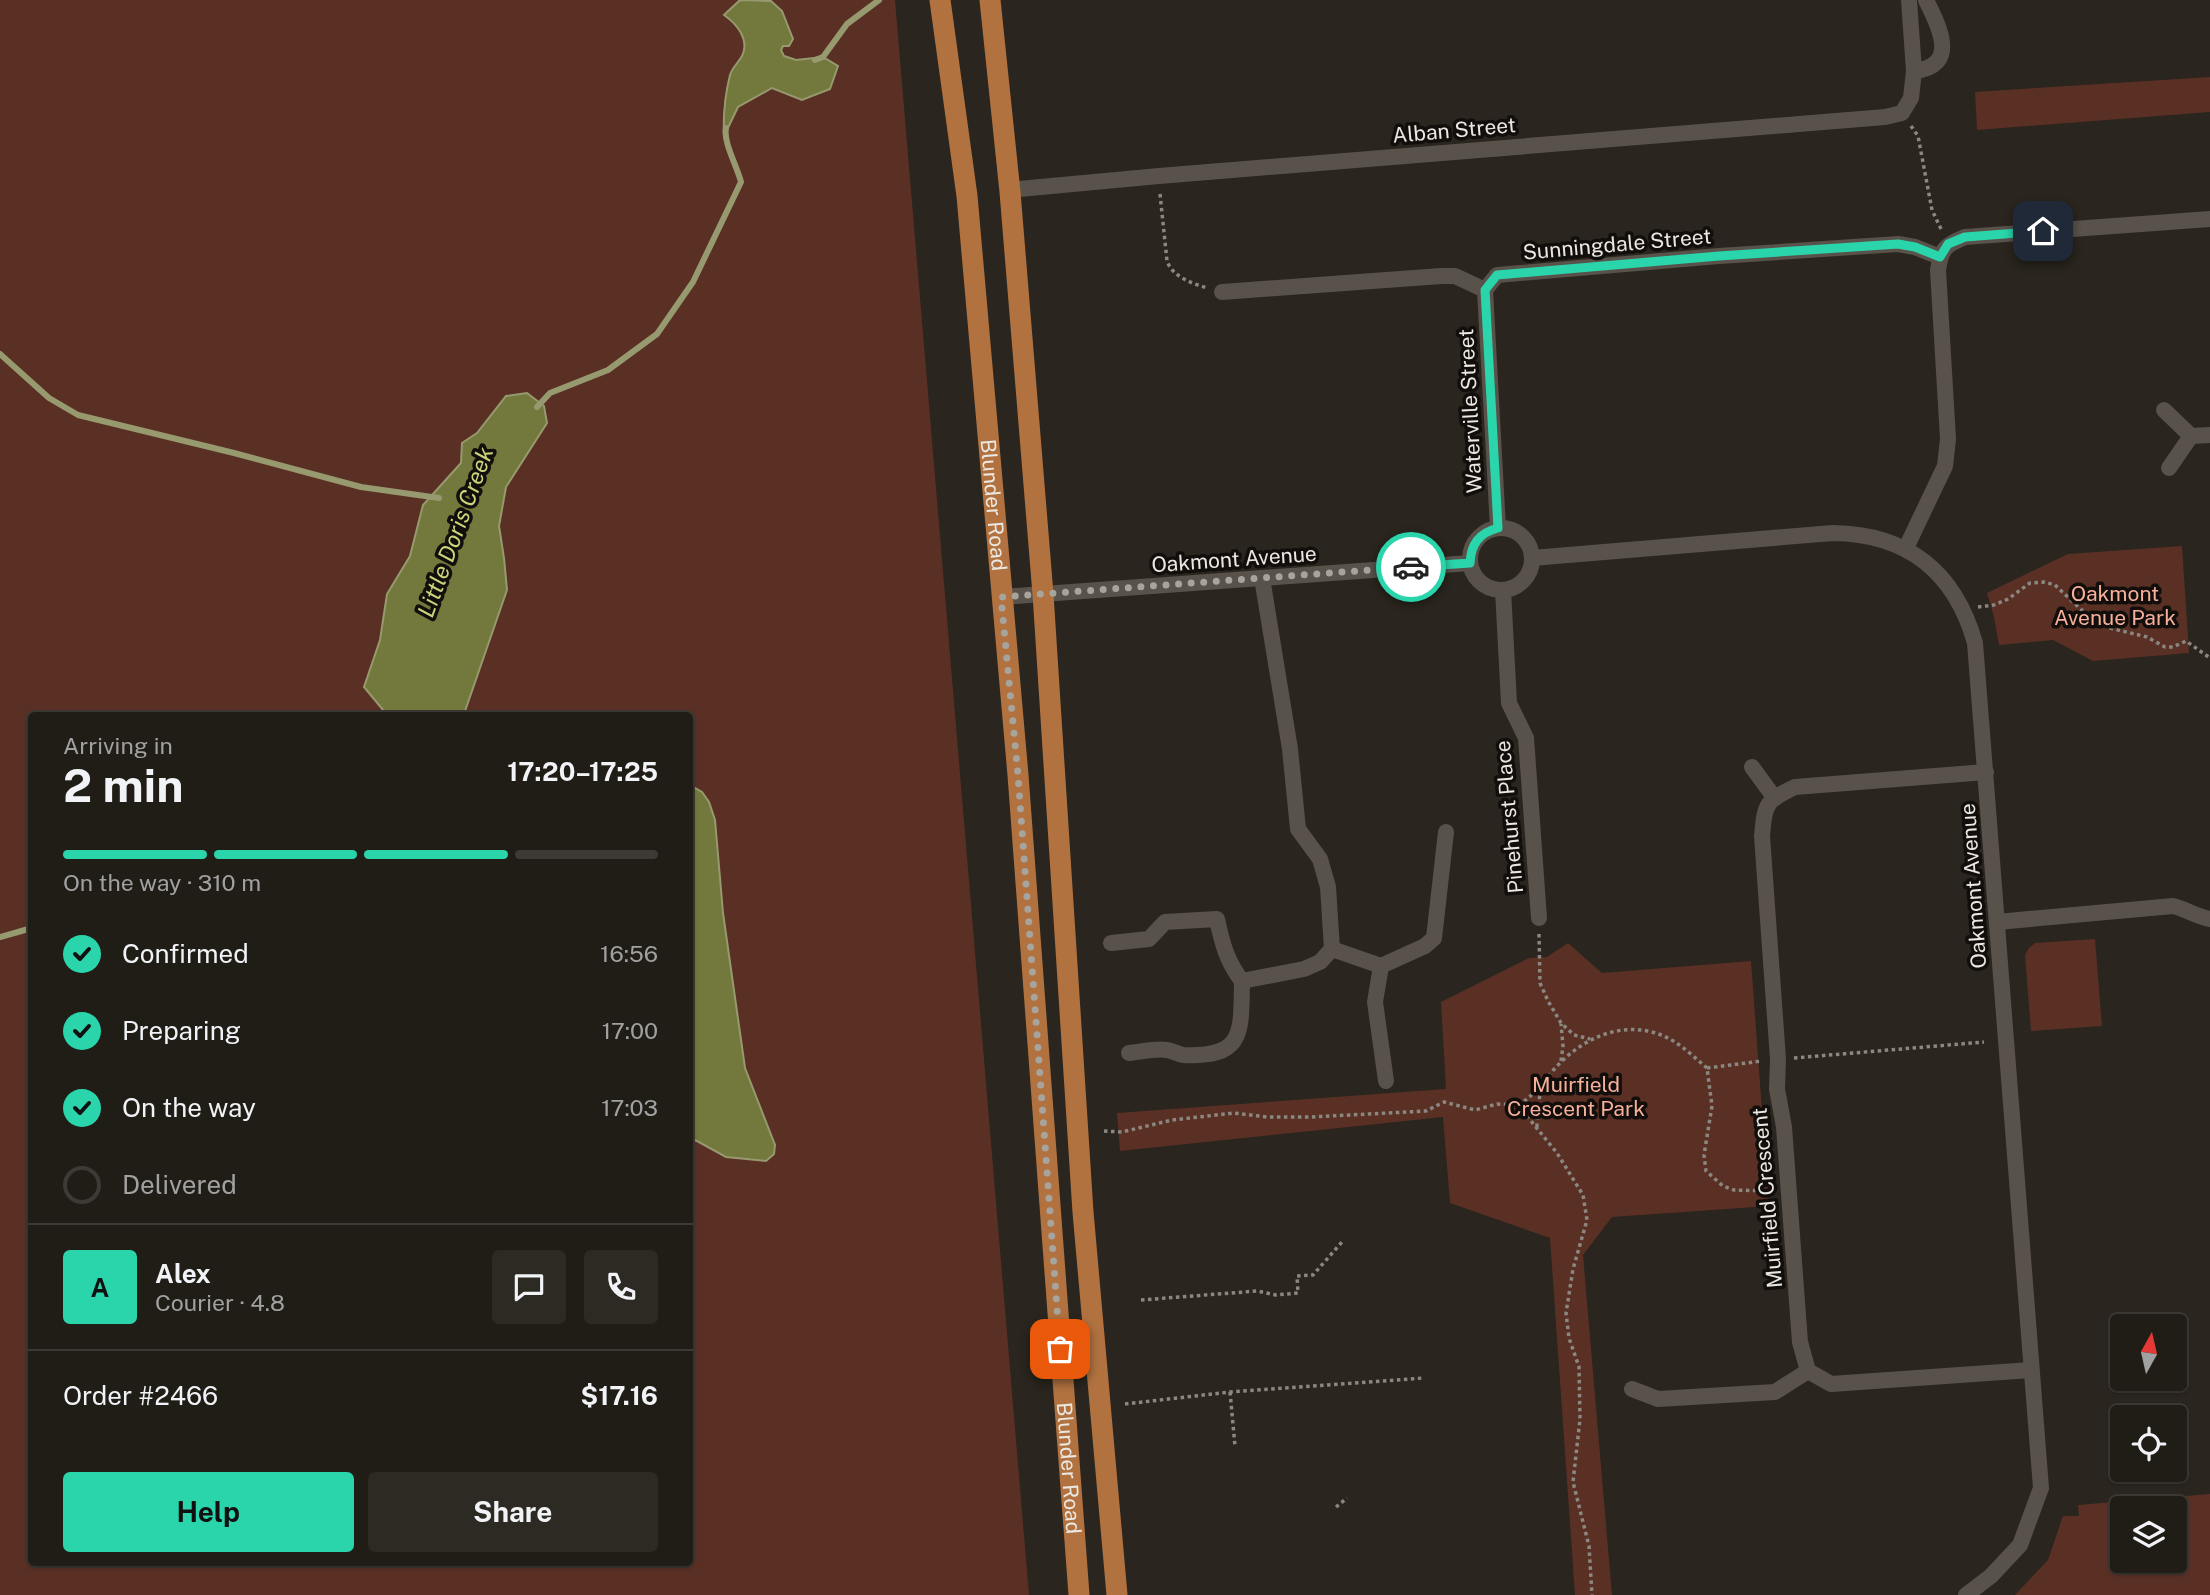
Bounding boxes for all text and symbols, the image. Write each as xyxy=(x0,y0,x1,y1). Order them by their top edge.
street label: Alban Street xyxy=(1391,112,1517,148)
pin xyxy=(2013,201,2073,261)
icon: home xyxy=(2024,212,2062,250)
street label: Sunningdale Street xyxy=(1522,223,1712,265)
street label: Waterville Street xyxy=(1453,328,1487,494)
street label: Blunder Road xyxy=(976,438,1012,572)
water label: Little Doris Creek xyxy=(412,443,499,621)
courier xyxy=(1376,532,1446,602)
street label: Oakmont Avenue xyxy=(1150,541,1318,577)
icon: car xyxy=(1392,548,1430,586)
park label: Oakmont Avenue Park xyxy=(2054,581,2176,630)
text: Arriving in xyxy=(63,732,173,759)
street label: Pinehurst Place xyxy=(1490,739,1528,895)
text: 17:20–17:25 xyxy=(507,756,658,787)
text: 2 min xyxy=(63,758,183,812)
street label: Oakmont Avenue xyxy=(1955,802,1991,970)
text: On the way · 310 m xyxy=(63,869,261,896)
icon: check xyxy=(63,935,101,973)
text: Confirmed xyxy=(122,938,249,969)
text: 16:56 xyxy=(600,940,658,967)
icon: check xyxy=(63,1012,101,1050)
text: Preparing xyxy=(122,1015,241,1046)
text: 17:00 xyxy=(602,1017,658,1044)
park label: Muirfield Crescent Park xyxy=(1507,1072,1645,1121)
icon: check xyxy=(63,1089,101,1127)
text: On the way xyxy=(122,1092,256,1123)
text: 17:03 xyxy=(601,1094,658,1121)
street label: Muirfield Crescent xyxy=(1747,1107,1787,1289)
text: Delivered xyxy=(122,1169,237,1200)
button: chat xyxy=(492,1250,566,1324)
button: phone xyxy=(584,1250,658,1324)
text: Alex xyxy=(155,1258,211,1289)
text: A xyxy=(91,1272,109,1303)
text: Courier · 4.8 xyxy=(155,1289,285,1316)
north arrow xyxy=(2110,1314,2188,1391)
map controls xyxy=(2110,1314,2187,1573)
pin xyxy=(1030,1319,1090,1379)
icon: bag xyxy=(1041,1330,1079,1368)
text: Order #2466 xyxy=(63,1380,218,1411)
text: $17.16 xyxy=(581,1380,658,1411)
street label: Blunder Road xyxy=(1052,1401,1087,1535)
button: locate xyxy=(2110,1405,2187,1482)
button: Help xyxy=(63,1472,354,1552)
button: Share xyxy=(368,1472,658,1552)
button: layers xyxy=(2110,1496,2187,1573)

